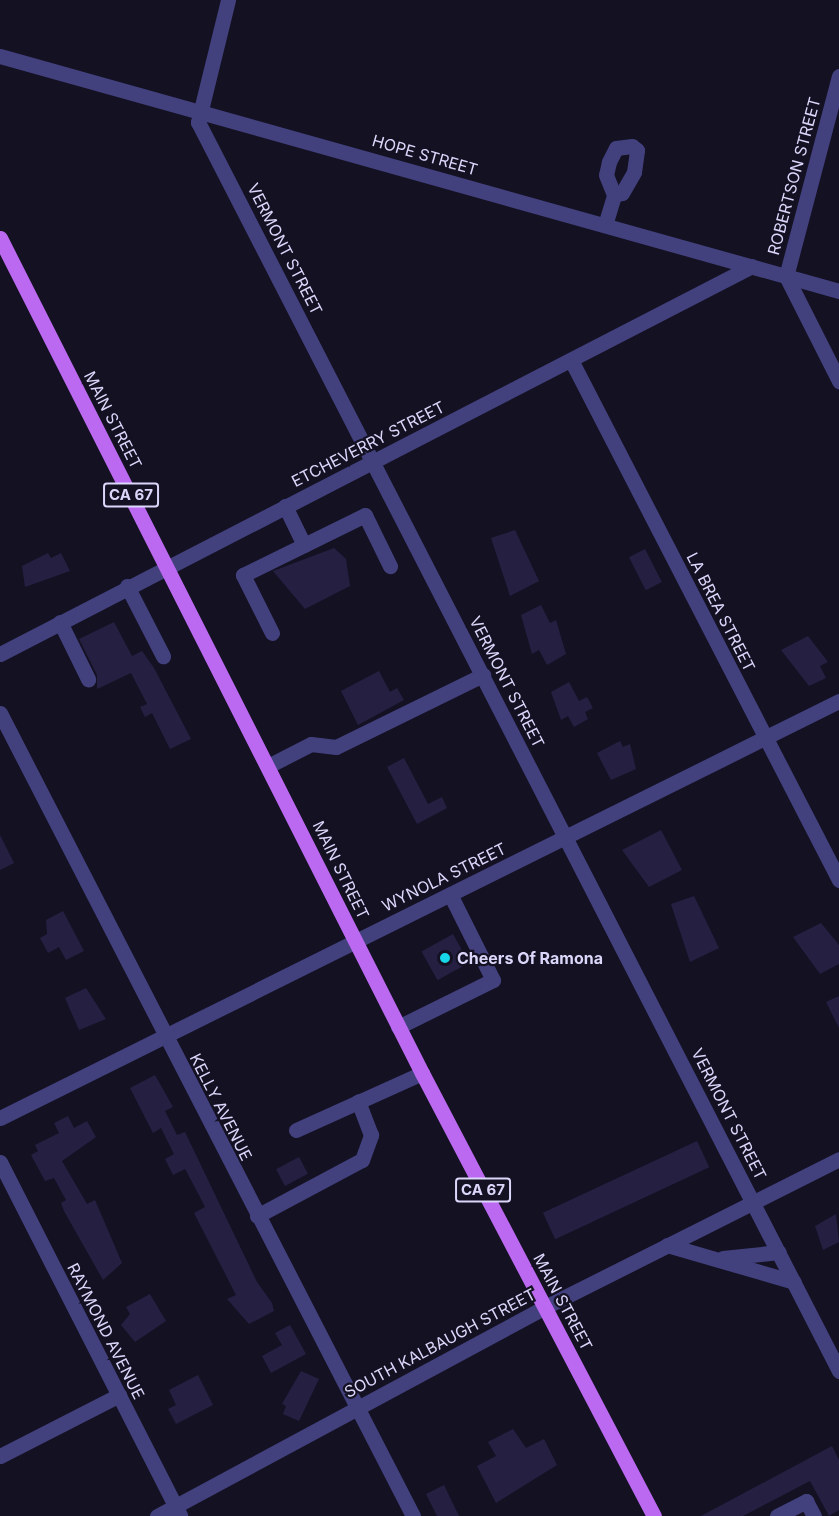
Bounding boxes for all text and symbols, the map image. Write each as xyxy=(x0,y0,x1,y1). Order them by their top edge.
street label: ROBERTSON STREET xyxy=(764,95,824,257)
street label: HOPE STREET xyxy=(370,131,480,179)
street label: VERMONT STREET xyxy=(244,180,326,318)
street label: MAIN STREET xyxy=(80,368,146,472)
street label: ETCHEVERRY STREET xyxy=(288,397,448,491)
road number: CA 67 xyxy=(102,483,160,507)
street label: LA BREA STREET xyxy=(683,549,759,675)
street label: VERMONT STREET xyxy=(466,613,548,751)
street label: MAIN STREET xyxy=(309,818,373,922)
street label: WYNOLA STREET xyxy=(379,839,509,915)
place label: Cheers Of Ramona xyxy=(457,948,603,968)
marker: Cheers Of Ramona xyxy=(438,951,452,965)
street label: VERMONT STREET xyxy=(688,1045,770,1183)
street label: KELLY AVENUE xyxy=(186,1050,256,1164)
road number: CA 67 xyxy=(454,1178,512,1202)
street label: MAIN STREET xyxy=(529,1250,597,1354)
street label: RAYMOND AVENUE xyxy=(63,1260,149,1402)
street label: SOUTH KALBAUGH STREET xyxy=(341,1284,539,1402)

